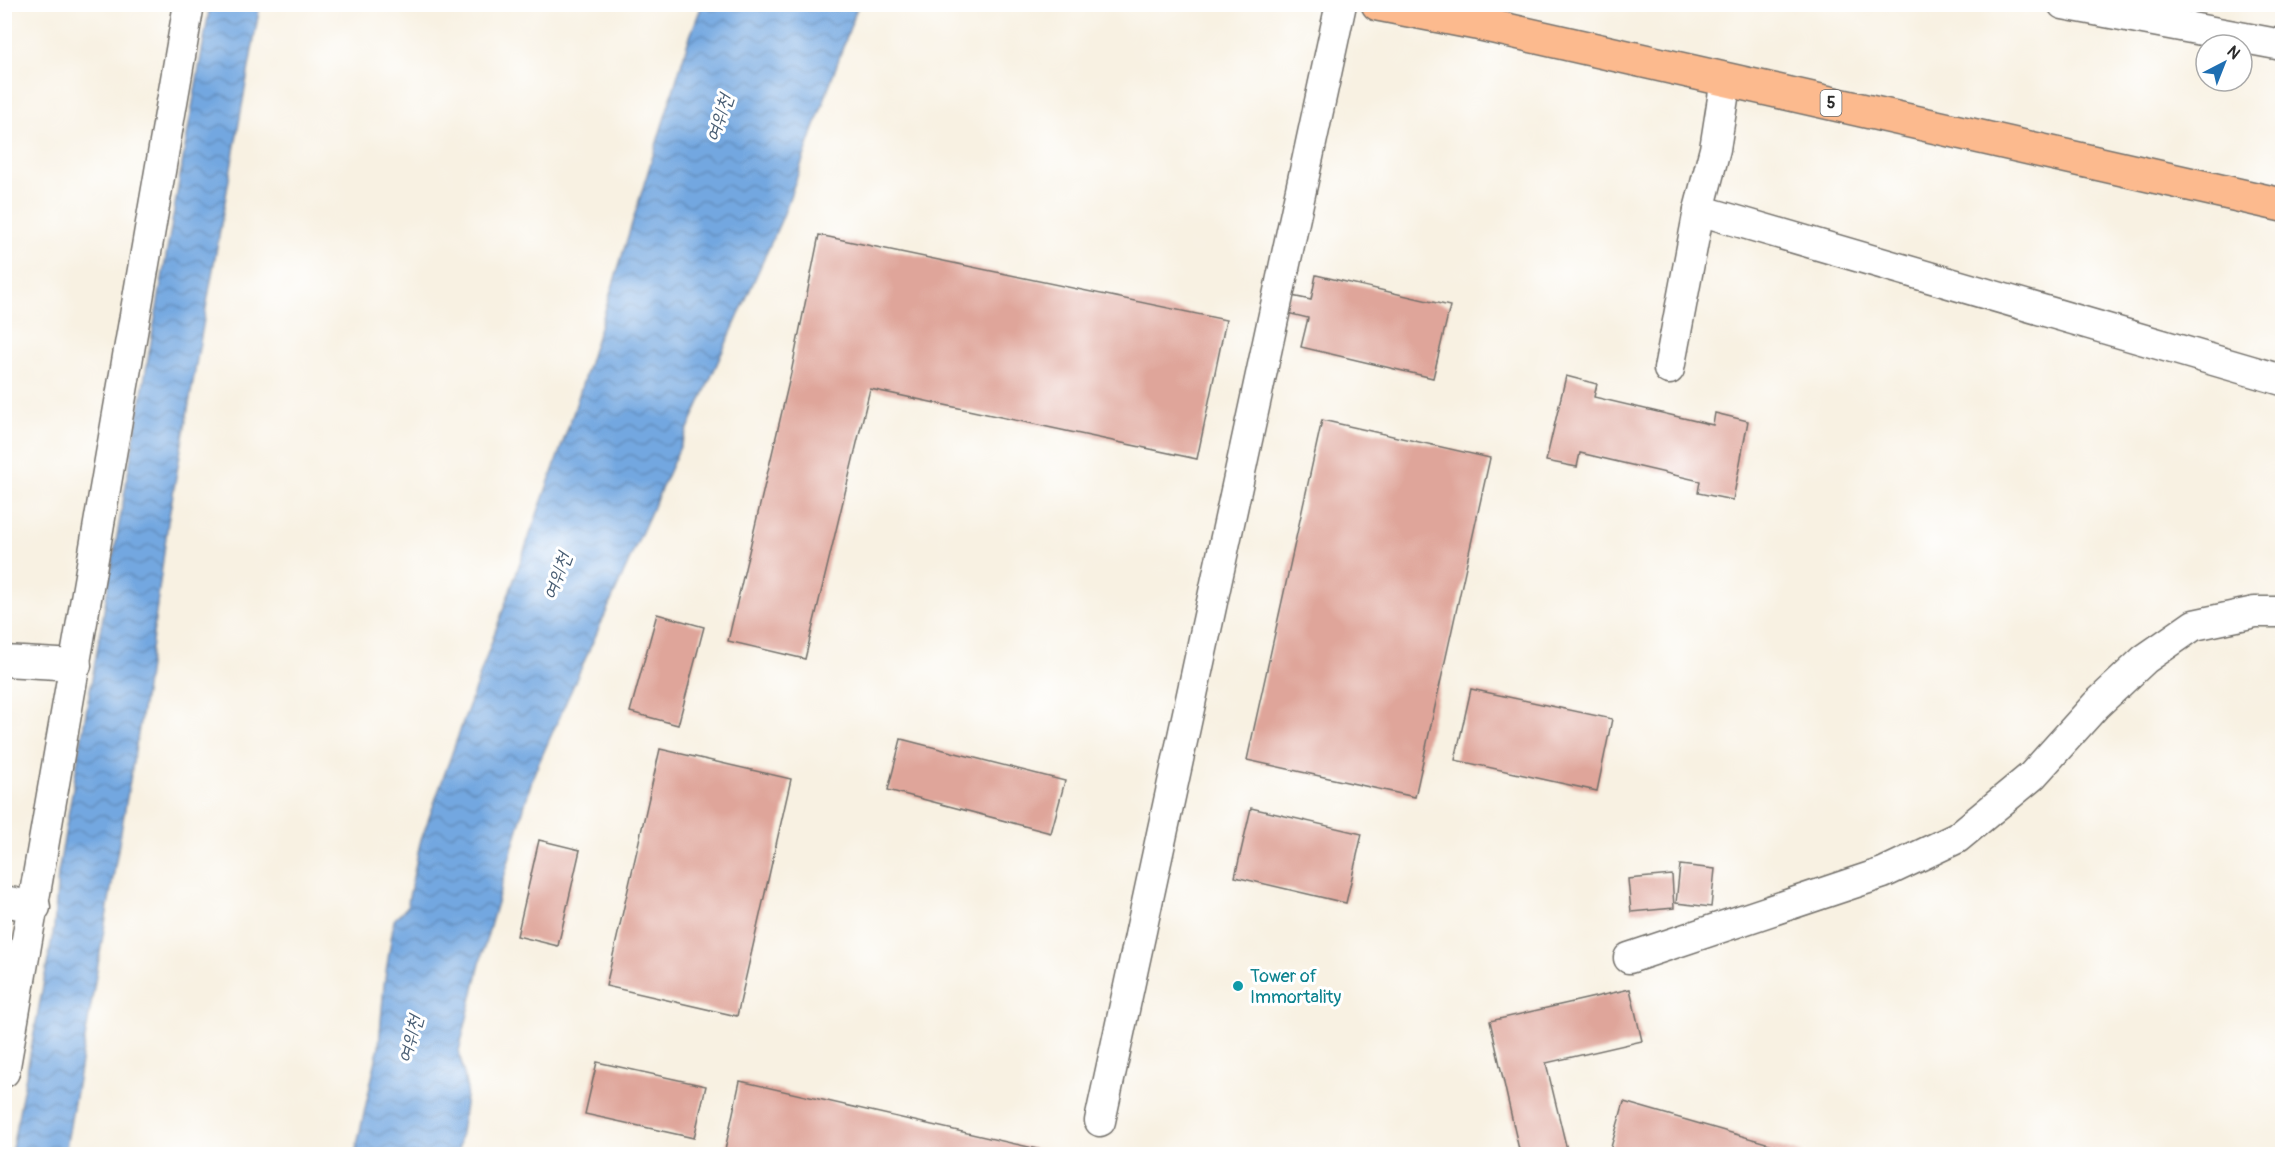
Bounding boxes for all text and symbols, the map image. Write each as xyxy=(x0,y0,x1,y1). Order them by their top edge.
north arrow xyxy=(2194,33,2254,93)
text: N xyxy=(2223,42,2244,64)
water label: 여위천 xyxy=(700,89,739,145)
road number: 5 xyxy=(1820,90,1842,116)
water label: 여위천 xyxy=(537,547,578,603)
place label: Tower of Immortality xyxy=(1250,965,1342,1009)
marker: Tower of Immortality xyxy=(1231,979,1245,993)
water label: 여위천 xyxy=(392,1011,429,1066)

